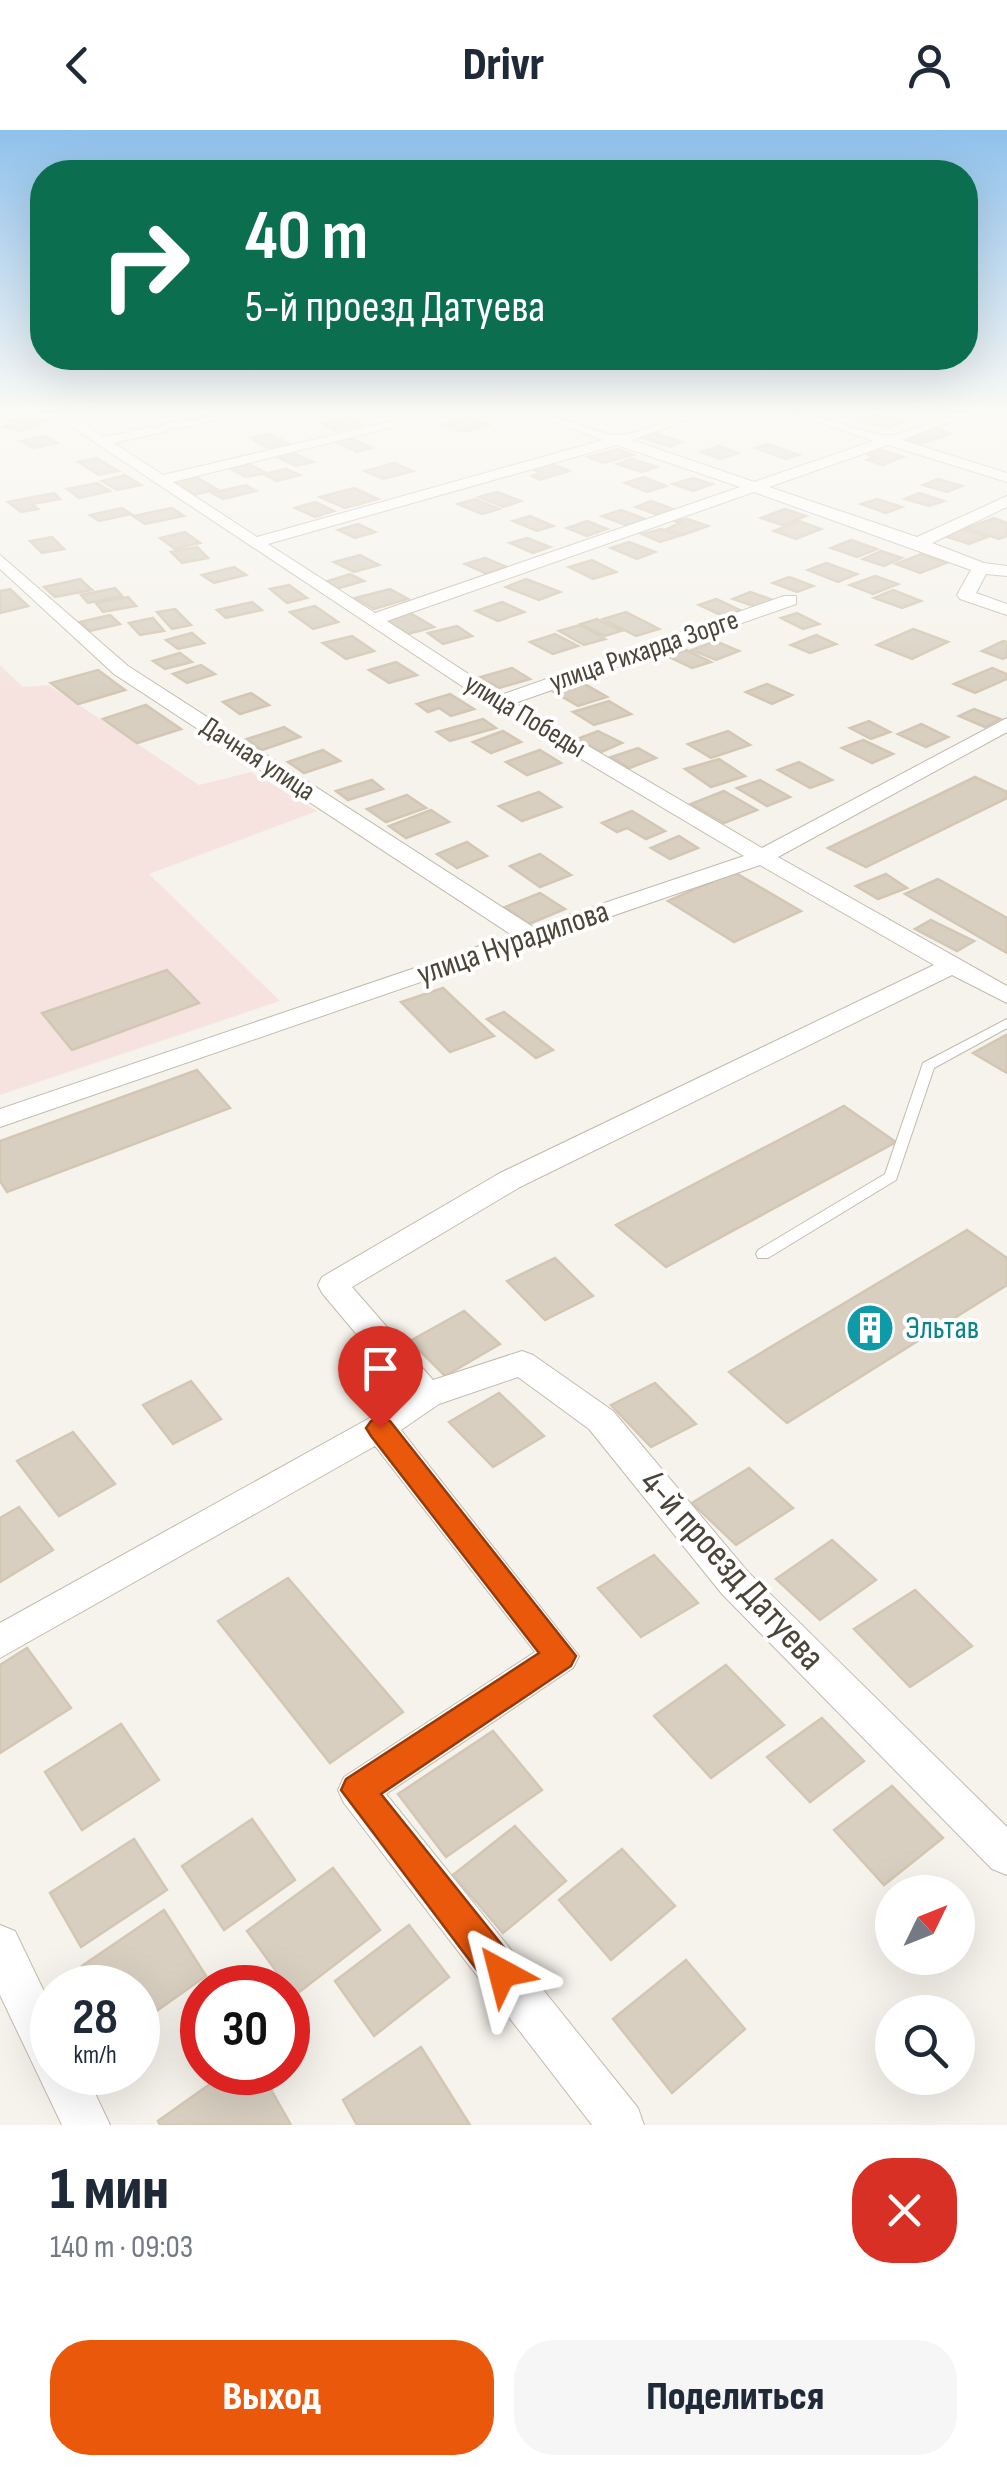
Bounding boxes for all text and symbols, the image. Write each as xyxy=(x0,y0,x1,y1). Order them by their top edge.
icon: back xyxy=(50,38,105,93)
text: Drivr xyxy=(463,38,544,93)
icon: person xyxy=(902,38,957,93)
text: 40 m xyxy=(245,195,368,279)
icon: right xyxy=(80,200,210,330)
text: 5-й проезд Датуева xyxy=(245,280,545,335)
street label: улица Рихарда Зорге xyxy=(545,603,743,699)
street label: улица Победы xyxy=(458,667,592,765)
street label: Дачная улица xyxy=(195,710,321,808)
street label: улица Нурадилова xyxy=(412,892,614,994)
building icon: Эльтав xyxy=(844,1302,896,1354)
place label: Эльтав xyxy=(905,1309,979,1348)
pin xyxy=(338,1326,423,1429)
icon: arrive xyxy=(353,1341,408,1396)
street label: 4-й проезд Датуева xyxy=(630,1460,834,1680)
north arrow xyxy=(875,1875,975,1975)
map controls xyxy=(875,1875,975,2095)
position arrow xyxy=(450,1921,554,2025)
speed limit sign: 30 xyxy=(180,1965,310,2095)
text: 28 xyxy=(72,1988,118,2048)
button: search xyxy=(875,1995,975,2095)
text: km/h xyxy=(73,2040,117,2071)
text: 1 мин xyxy=(50,2154,169,2226)
button: close xyxy=(852,2158,957,2263)
text: 140 m · 09:03 xyxy=(50,2228,193,2267)
button: Выход xyxy=(50,2340,494,2455)
button: Поделиться xyxy=(514,2340,957,2455)

